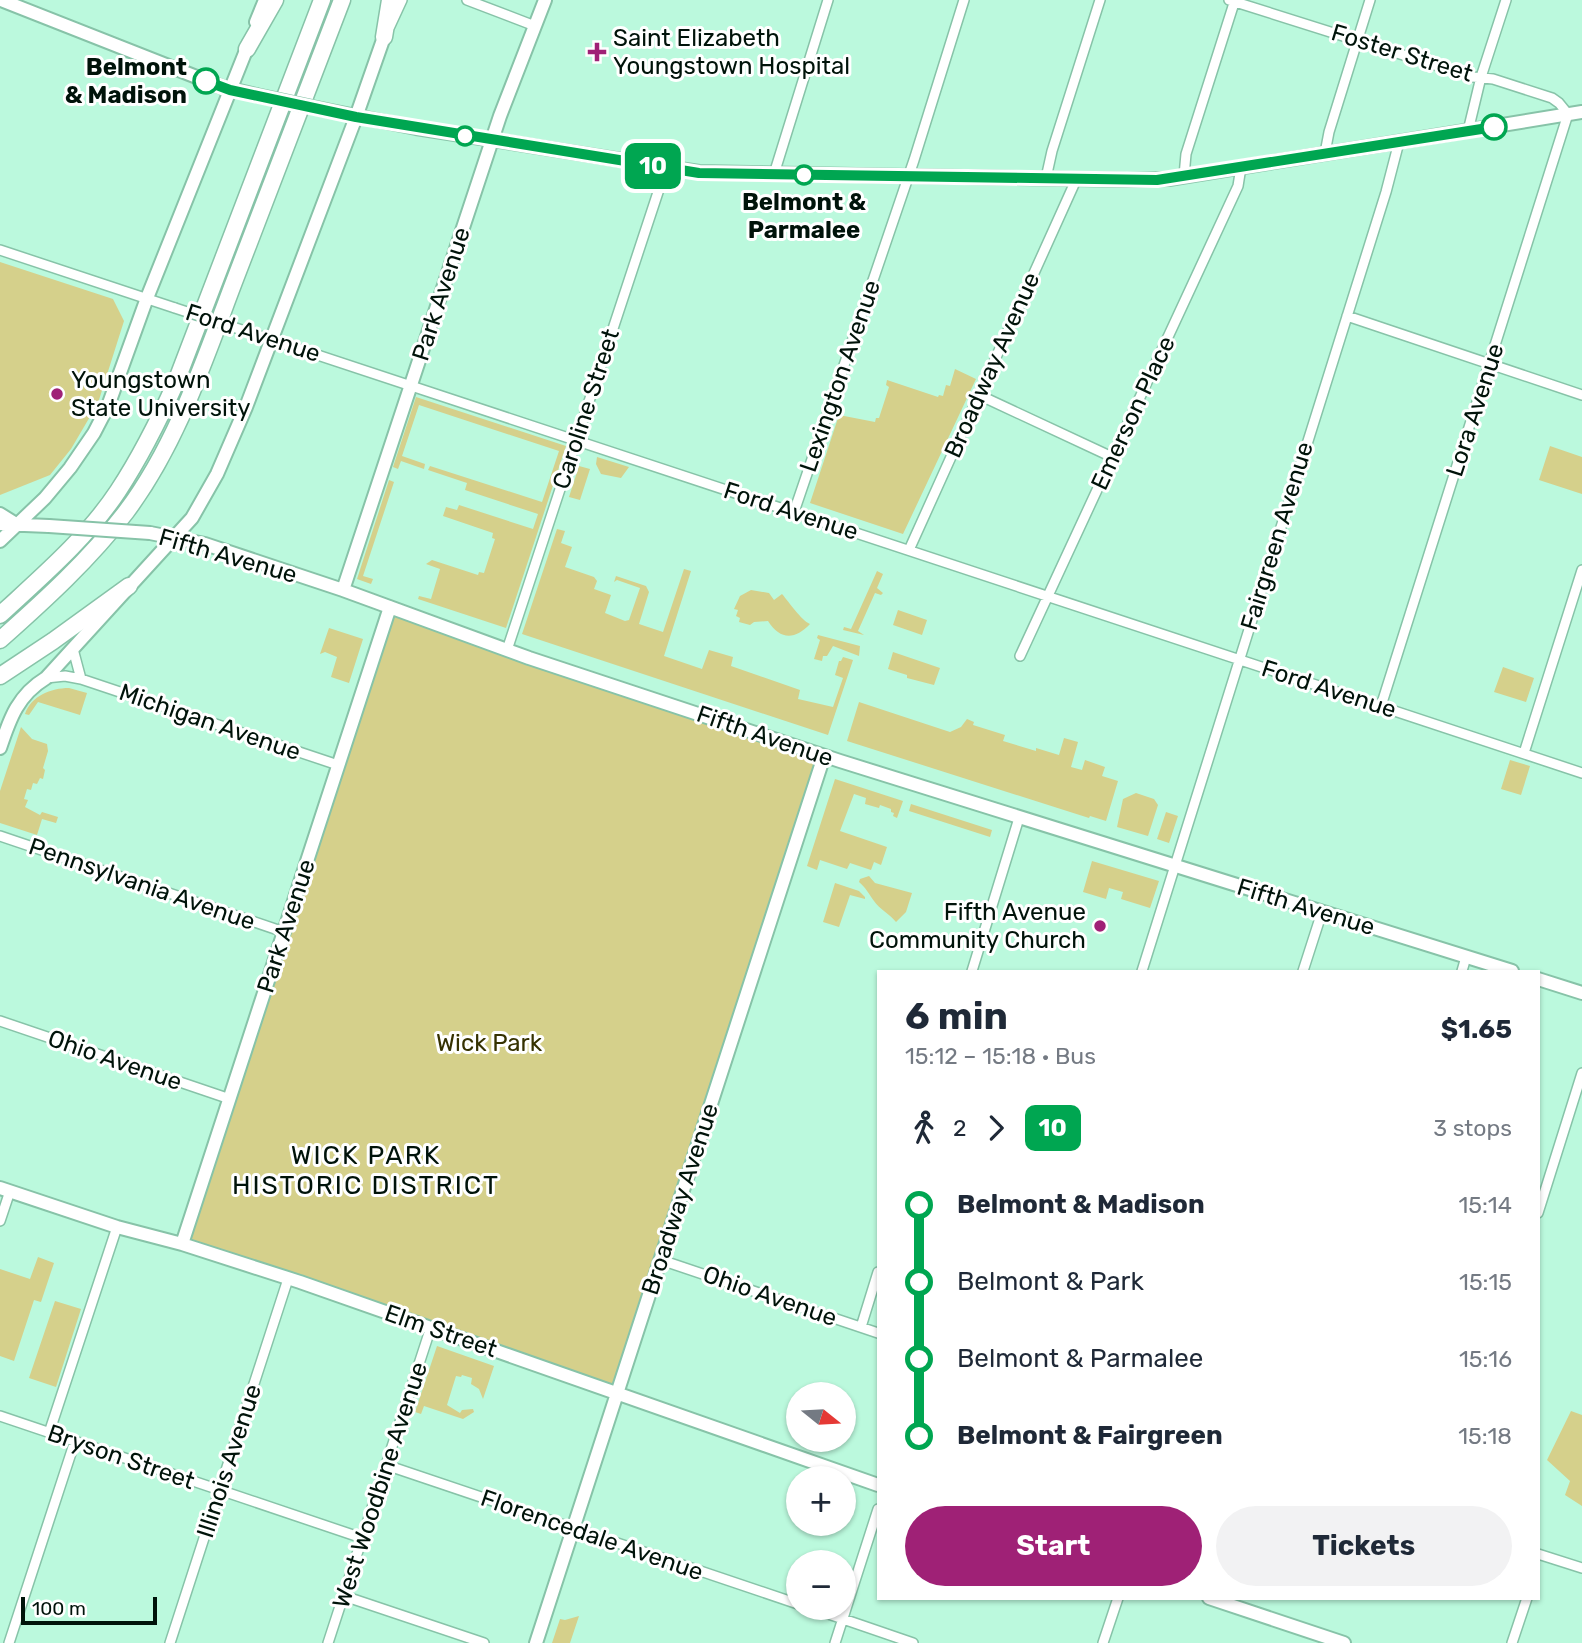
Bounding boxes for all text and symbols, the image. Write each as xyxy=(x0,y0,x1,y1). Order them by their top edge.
street label: Foster Street xyxy=(1328,18,1476,88)
place label: Saint Elizabeth Youngstown Hospital xyxy=(613,24,850,80)
marker: Saint Elizabeth Youngstown Hospital xyxy=(587,42,607,62)
place label: Belmont & Madison xyxy=(65,53,187,109)
marker: Belmont & Madison xyxy=(193,68,219,94)
unlabelled marker xyxy=(1481,114,1507,140)
unlabelled marker xyxy=(455,126,475,146)
line badge: 10 xyxy=(622,143,684,189)
text: 10 xyxy=(639,152,667,180)
marker: Belmont & Parmalee xyxy=(794,165,814,185)
place label: Belmont & Parmalee xyxy=(742,188,866,244)
street label: Park Avenue xyxy=(406,224,476,364)
street label: Broadway Avenue xyxy=(939,268,1045,462)
street label: Lexington Avenue xyxy=(794,276,886,476)
street label: Ford Avenue xyxy=(182,298,324,368)
street label: Caroline Street xyxy=(547,325,625,493)
street label: Emerson Place xyxy=(1085,332,1181,494)
street label: Lora Avenue xyxy=(1440,340,1510,480)
place label: Youngstown State University xyxy=(71,366,250,422)
marker: Youngstown State University xyxy=(49,386,65,402)
street label: Fairgreen Avenue xyxy=(1235,439,1319,633)
street label: Ford Avenue xyxy=(720,476,862,546)
street label: Fifth Avenue xyxy=(156,523,300,589)
street label: Ford Avenue xyxy=(1258,654,1400,724)
street label: Michigan Avenue xyxy=(116,678,304,766)
street label: Fifth Avenue xyxy=(693,700,837,772)
street label: Pennsylvania Avenue xyxy=(25,832,259,936)
street label: Park Avenue xyxy=(251,856,321,996)
street label: Fifth Avenue xyxy=(1234,873,1378,941)
place label: Fifth Avenue Community Church xyxy=(869,898,1086,954)
marker: Fifth Avenue Community Church xyxy=(1092,918,1108,934)
text: 6 min xyxy=(905,993,1008,1039)
text: $1.65 xyxy=(1441,1014,1512,1045)
street label: Ohio Avenue xyxy=(44,1024,186,1096)
park label: Wick Park xyxy=(436,1029,543,1057)
text: 15:12 – 15:18 · Bus xyxy=(905,1042,1096,1070)
street label: Broadway Avenue xyxy=(636,1100,724,1298)
icon: walk xyxy=(905,1109,943,1147)
icon: forward xyxy=(977,1109,1015,1147)
text: 2 xyxy=(953,1114,967,1142)
text: 10 xyxy=(1039,1114,1067,1142)
text: 3 stops xyxy=(1433,1114,1512,1142)
district label: WICK PARK HISTORIC DISTRICT xyxy=(232,1140,500,1201)
text: Belmont & Madison xyxy=(957,1189,1205,1220)
text: 15:14 xyxy=(1458,1191,1512,1219)
street label: Ohio Avenue xyxy=(699,1260,841,1332)
text: Belmont & Park xyxy=(957,1266,1144,1297)
text: 15:15 xyxy=(1459,1268,1512,1296)
street label: Elm Street xyxy=(381,1299,501,1363)
text: Belmont & Parmalee xyxy=(957,1343,1203,1374)
text: 15:16 xyxy=(1459,1345,1512,1373)
street label: West Woodbine Avenue xyxy=(327,1358,433,1612)
street label: Illinois Avenue xyxy=(191,1381,267,1541)
north arrow xyxy=(786,1382,856,1452)
map controls xyxy=(786,1382,856,1620)
street label: Bryson Street xyxy=(44,1419,198,1495)
text: Belmont & Fairgreen xyxy=(957,1420,1223,1451)
text: 15:18 xyxy=(1458,1422,1512,1450)
button: + xyxy=(786,1466,856,1536)
street label: Florencedale Avenue xyxy=(477,1484,707,1586)
button: Start xyxy=(905,1506,1202,1586)
button: Tickets xyxy=(1216,1506,1512,1586)
button: − xyxy=(786,1550,856,1620)
scale bar xyxy=(21,1594,158,1626)
text: 100 m xyxy=(32,1597,86,1620)

